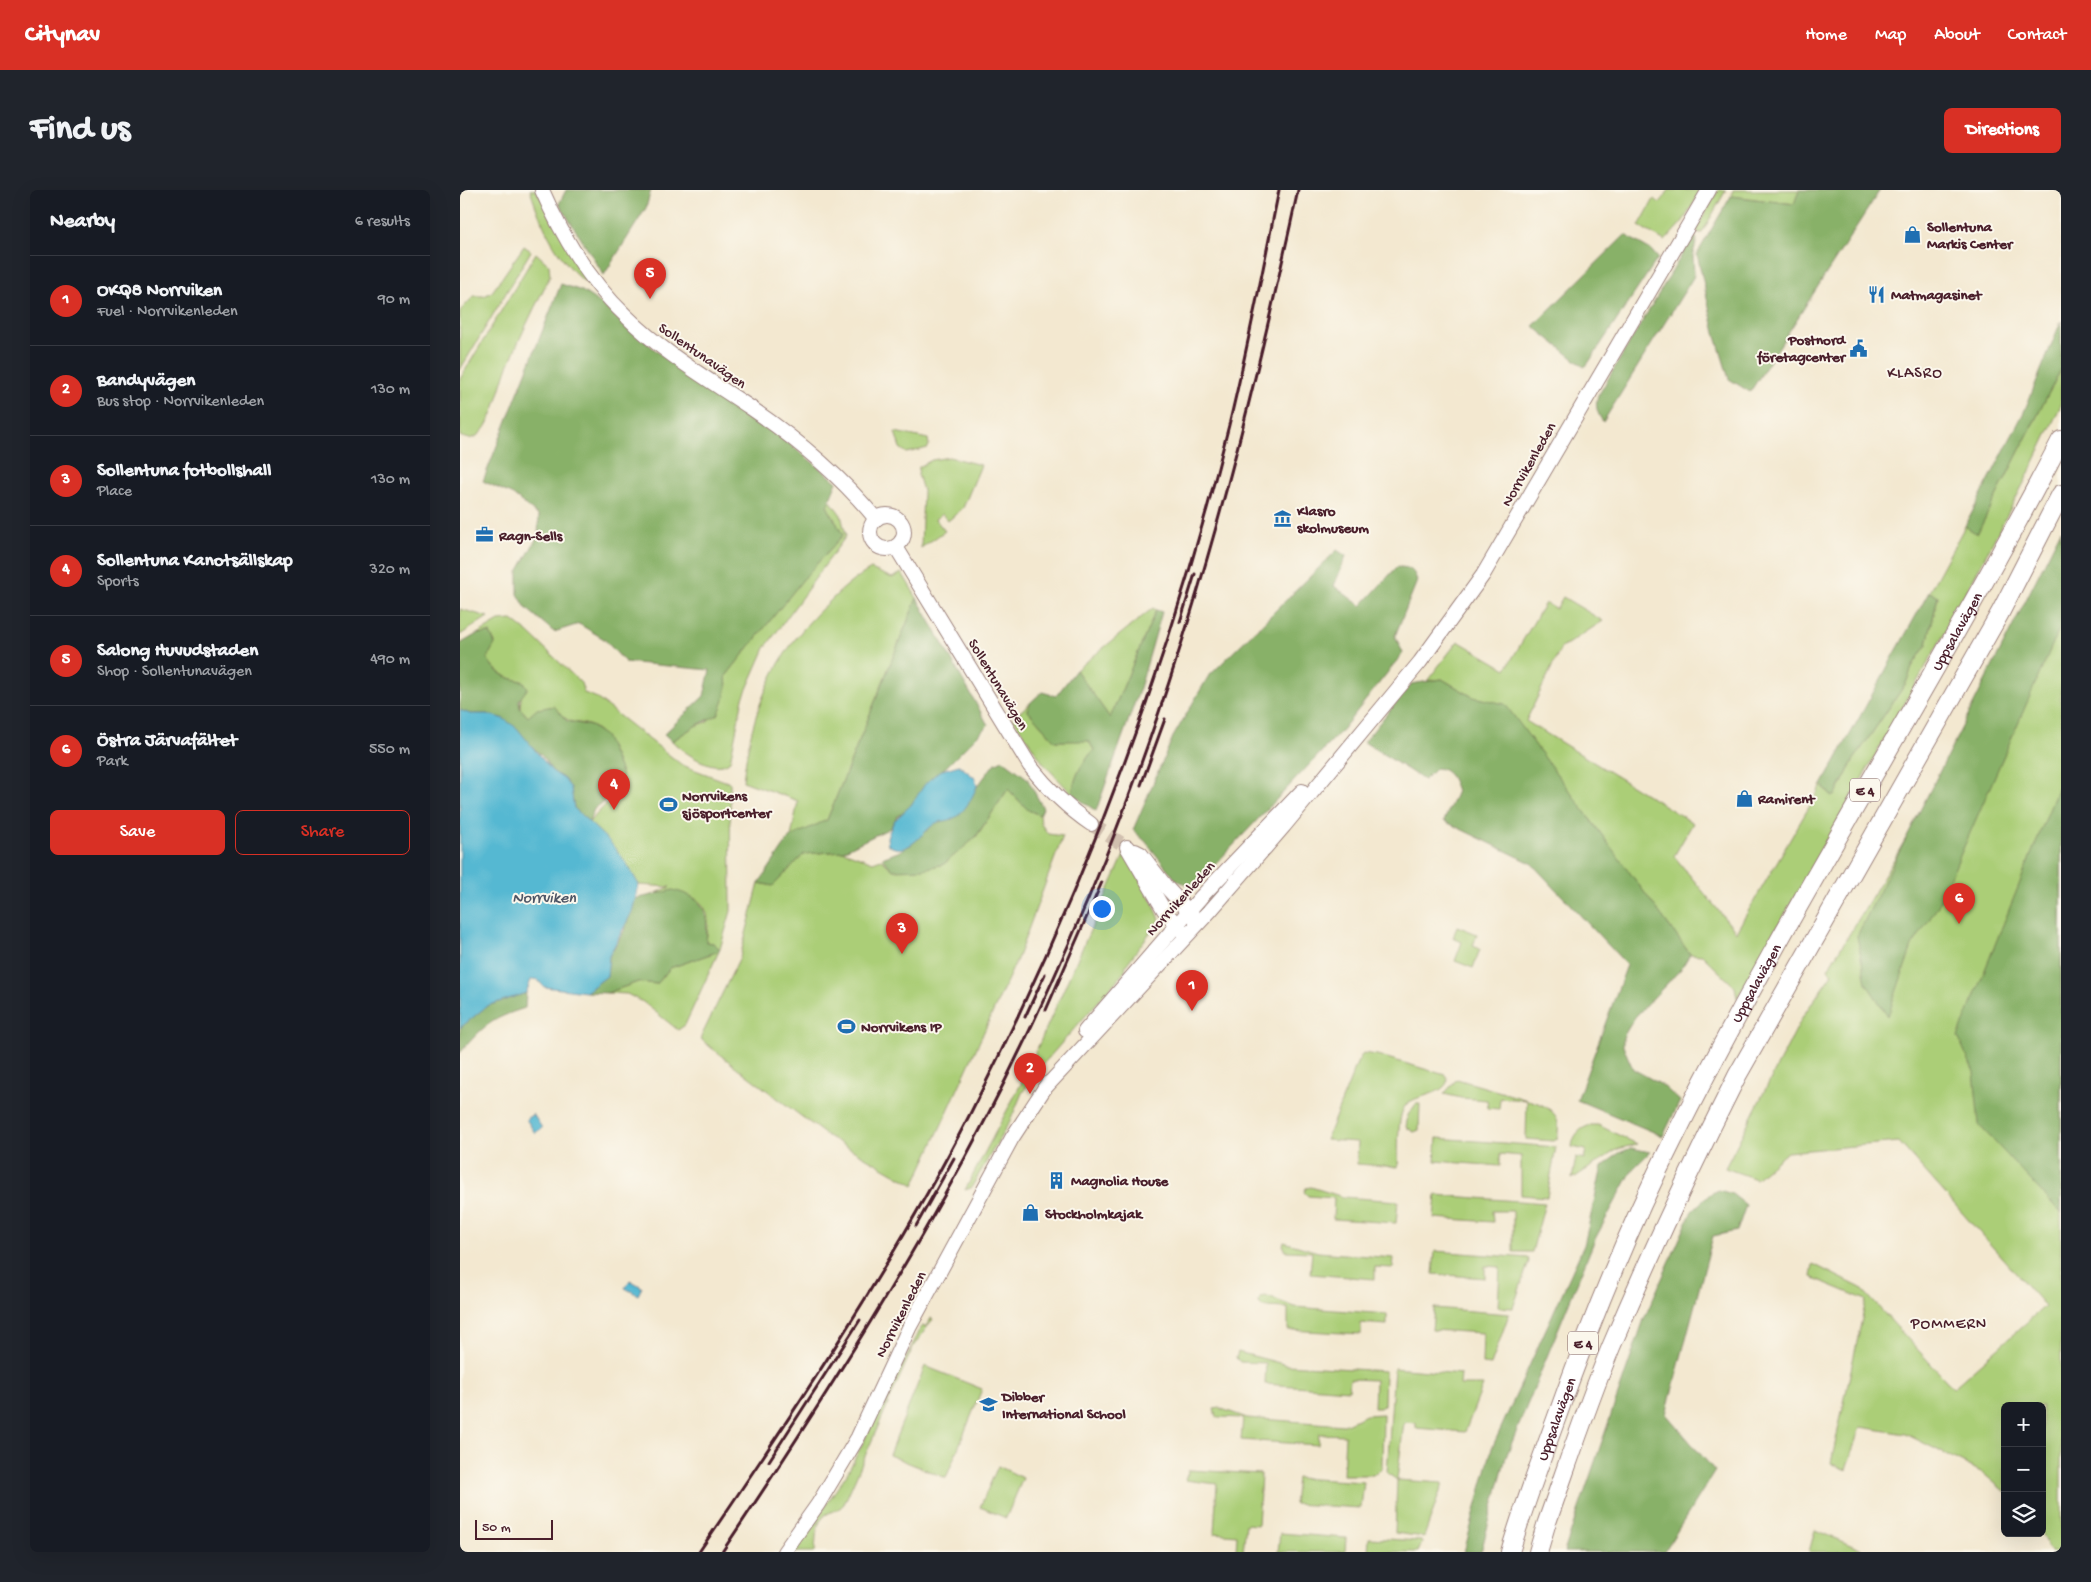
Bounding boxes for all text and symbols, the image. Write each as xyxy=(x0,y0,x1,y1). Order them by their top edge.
text: Citynav xyxy=(25,21,100,50)
text: Home xyxy=(1805,25,1847,46)
text: Map xyxy=(1875,25,1906,46)
text: About xyxy=(1934,25,1980,46)
text: Contact xyxy=(2008,25,2066,46)
button: Directions xyxy=(1944,108,2061,153)
text: Find us xyxy=(30,110,130,151)
text: Nearby xyxy=(50,210,115,235)
text: 6 results xyxy=(355,213,410,232)
place label: Sollentuna Markis Center xyxy=(1927,219,2014,254)
shop icon: Sollentuna Markis Center xyxy=(1903,225,1923,245)
pin: 5 xyxy=(634,258,666,299)
text: OKQ8 Norrviken xyxy=(97,280,222,303)
restaurant icon: Matmagasinet xyxy=(1867,284,1887,304)
place label: Matmagasinet xyxy=(1891,287,1983,305)
text: 1 xyxy=(63,291,69,310)
text: 90 m xyxy=(378,291,410,310)
text: Fuel · Norrvikenleden xyxy=(97,303,238,322)
street label: Sollentunavägen xyxy=(654,320,749,394)
place label: Postnord företagcenter xyxy=(1756,332,1847,367)
public building icon: Postnord företagcenter xyxy=(1849,338,1869,358)
district label: KLASRO xyxy=(1887,365,1943,384)
text: Bandyvägen xyxy=(97,370,195,393)
text: 2 xyxy=(62,381,70,400)
text: 130 m xyxy=(371,381,410,400)
text: Bus stop · Norrvikenleden xyxy=(97,393,264,412)
street label: Norrvikenleden xyxy=(1498,420,1561,510)
text: Sollentuna fotbollshall xyxy=(97,460,271,483)
text: 3 xyxy=(62,471,70,490)
text: 130 m xyxy=(371,471,410,490)
text: Place xyxy=(97,483,132,502)
place label: Klasro skolmuseum xyxy=(1296,503,1369,538)
museum icon: Klasro skolmuseum xyxy=(1273,509,1293,529)
office icon: Ragn-Sells xyxy=(475,525,495,545)
place label: Ragn-Sells xyxy=(498,528,564,546)
text: Sollentuna Kanotsällskap xyxy=(97,550,293,573)
text: 4 xyxy=(62,561,70,580)
text: 320 m xyxy=(370,561,410,580)
text: Sports xyxy=(97,573,139,592)
street label: Uppsalavägen xyxy=(1929,590,1988,675)
street label: Sollentunavägen xyxy=(963,636,1032,734)
text: Salong Huvudstaden xyxy=(97,640,258,663)
text: 5 xyxy=(62,651,70,670)
text: 490 m xyxy=(370,651,410,670)
text: Shop · Sollentunavägen xyxy=(97,663,252,682)
text: Östra Järvafältet xyxy=(97,730,237,753)
text: 6 xyxy=(62,741,70,760)
text: 550 m xyxy=(369,741,410,760)
text: Park xyxy=(97,753,128,772)
pin: 4 xyxy=(598,769,630,810)
road number: E 4 xyxy=(1850,778,1880,802)
place label: Norrvikens sjösportcenter xyxy=(682,788,773,823)
shop icon: Ramirent xyxy=(1734,788,1754,808)
place label: Ramirent xyxy=(1757,791,1816,809)
sports icon: Norrvikens sjösportcenter xyxy=(658,794,678,814)
button: Save xyxy=(50,810,225,855)
button: Share xyxy=(235,810,410,855)
street label: Norrvikenleden xyxy=(1143,858,1220,940)
pin: 6 xyxy=(1943,883,1975,924)
water label: Norrviken xyxy=(512,890,576,909)
your location xyxy=(1089,896,1115,922)
pin: 3 xyxy=(886,913,918,954)
street label: Uppsalavägen xyxy=(1729,941,1786,1026)
pin: 1 xyxy=(1176,970,1208,1011)
sports icon: Norrvikens IP xyxy=(837,1016,857,1036)
place label: Norrvikens IP xyxy=(861,1019,942,1037)
pin: 2 xyxy=(1014,1053,1046,1094)
building icon: Magnolia House xyxy=(1047,1170,1067,1190)
place label: Magnolia House xyxy=(1071,1173,1170,1191)
shop icon: Stockholmkajak xyxy=(1021,1203,1041,1223)
place label: Stockholmkajak xyxy=(1045,1206,1144,1224)
street label: Norrvikenleden xyxy=(872,1269,931,1361)
district label: POMMERN xyxy=(1910,1316,1987,1335)
road number: E 4 xyxy=(1568,1332,1598,1354)
street label: Uppsalavägen xyxy=(1534,1375,1581,1464)
place label: Dibber International School xyxy=(1000,1389,1127,1424)
school or university icon: Dibber International School xyxy=(978,1395,998,1415)
map controls xyxy=(2001,1402,2046,1537)
button: + xyxy=(2001,1402,2046,1447)
button: − xyxy=(2001,1447,2046,1492)
button: layers xyxy=(2001,1492,2046,1537)
scale bar xyxy=(475,1517,552,1540)
text: 50 m xyxy=(482,1520,511,1537)

